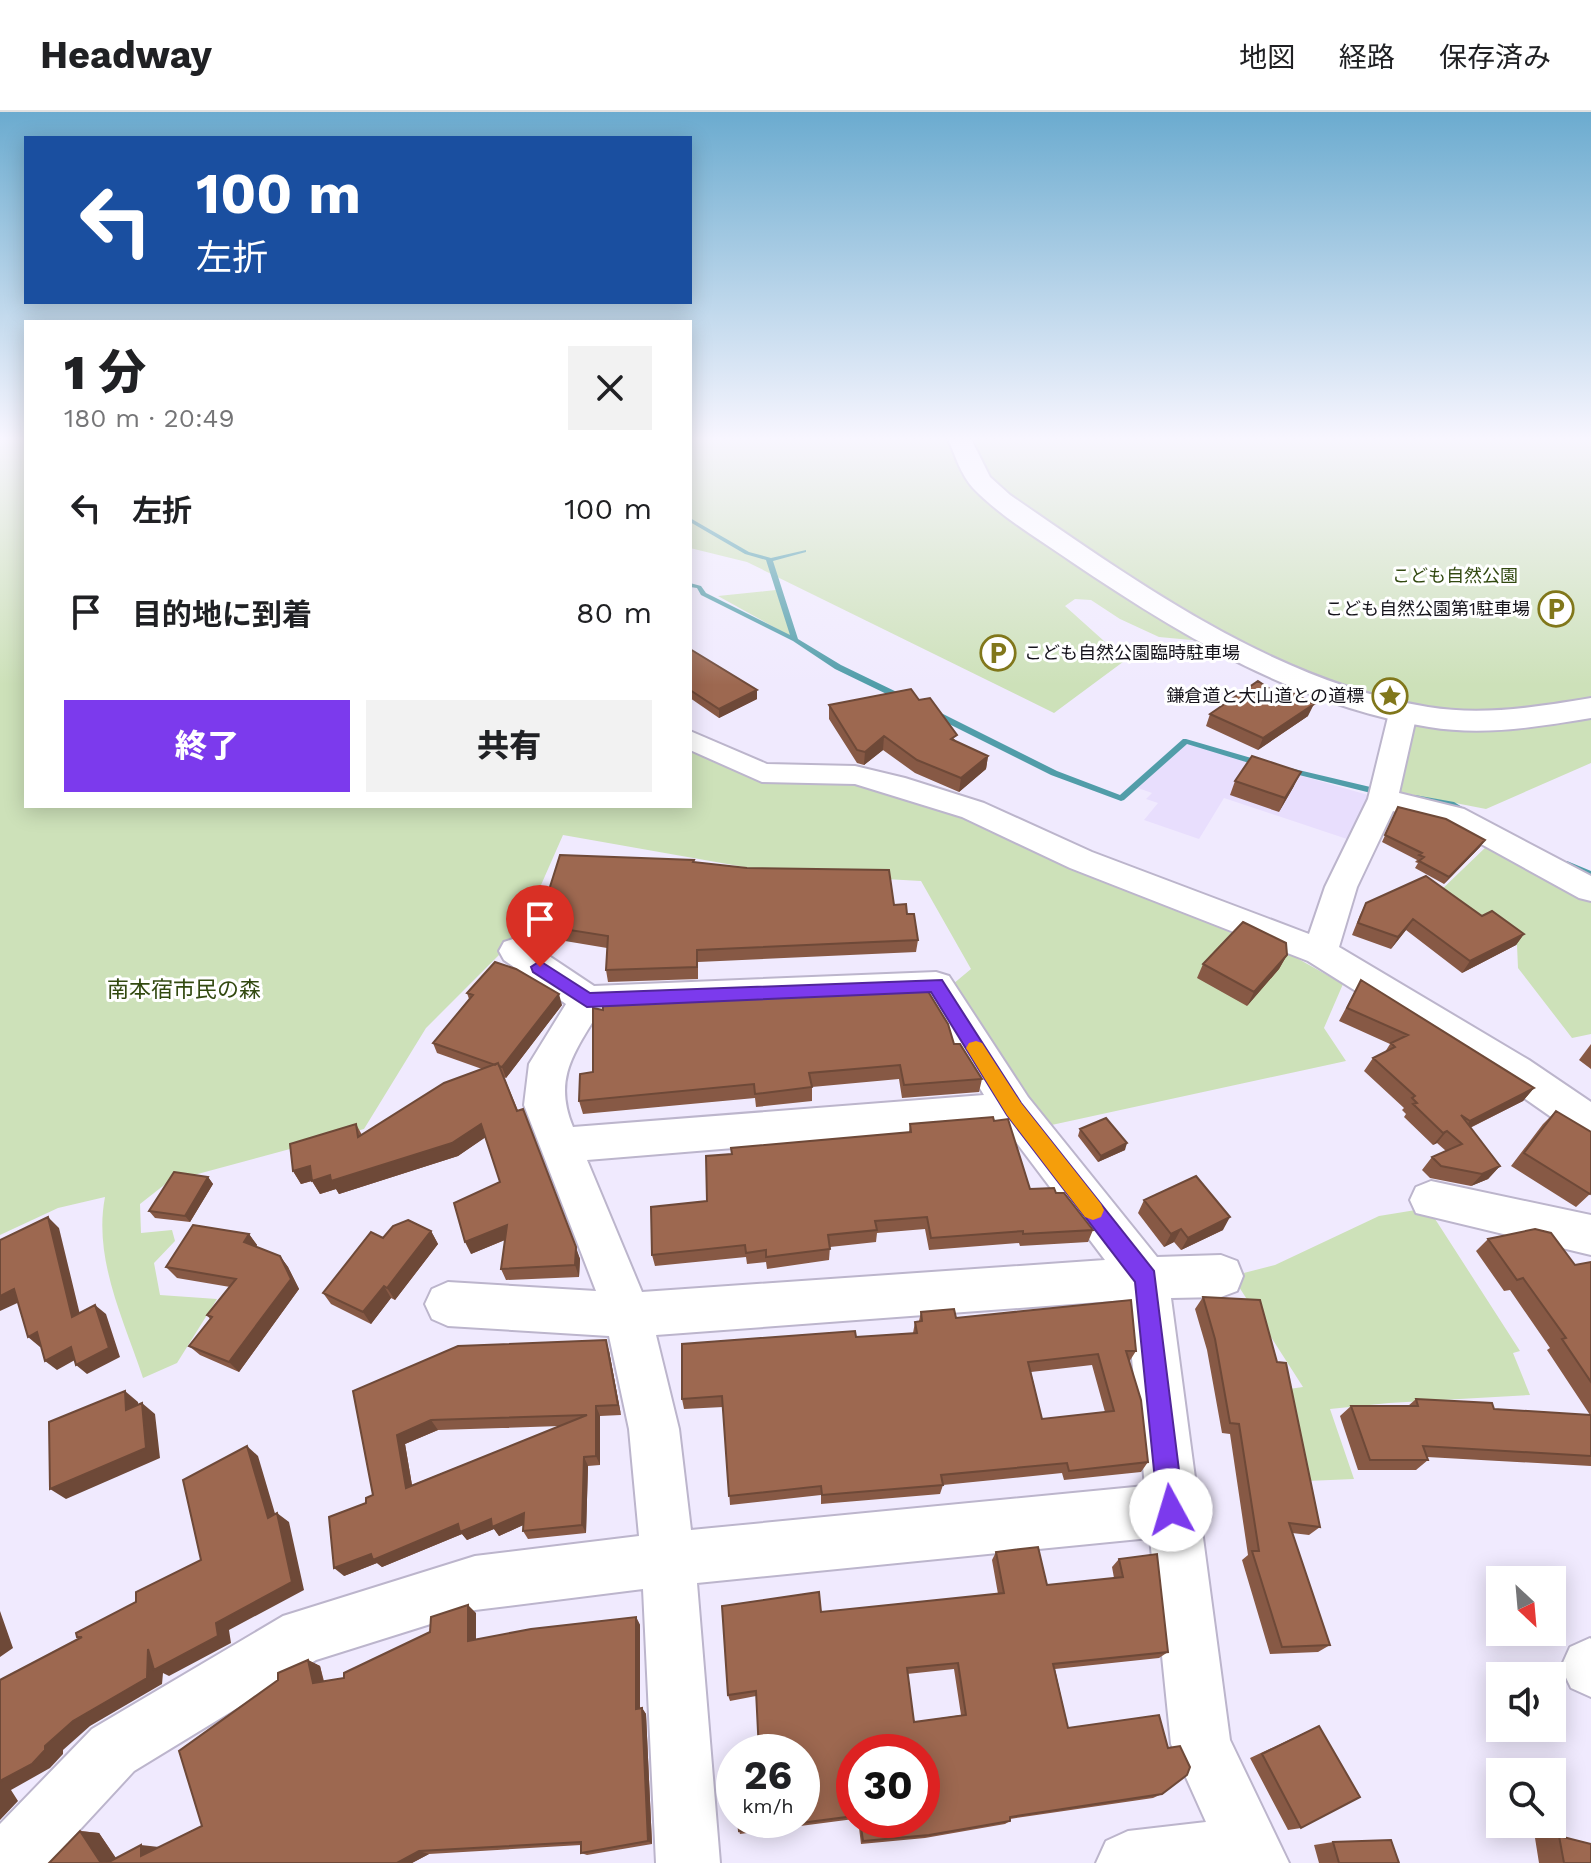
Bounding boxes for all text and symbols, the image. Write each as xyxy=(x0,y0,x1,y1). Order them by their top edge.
text: Headway xyxy=(40,33,212,77)
text: 地図 xyxy=(1239,41,1295,74)
text: 経路 xyxy=(1339,41,1395,74)
text: 保存済み xyxy=(1439,41,1551,74)
text: 100 m xyxy=(196,161,361,227)
icon: left xyxy=(64,168,168,272)
text: 左折 xyxy=(196,237,268,279)
text: 1 分 xyxy=(64,344,146,401)
button: close xyxy=(568,346,652,430)
text: 180 m · 20:49 xyxy=(64,403,235,433)
icon: left xyxy=(64,486,108,530)
text: 100 m xyxy=(564,491,652,526)
text: 左折 xyxy=(132,493,192,528)
park label: こども自然公園 xyxy=(1392,565,1518,586)
icon: arrive xyxy=(64,590,108,634)
parking icon: こども自然公園第1駐車場 xyxy=(1537,590,1575,628)
text: 80 m xyxy=(576,595,652,630)
text: 目的地に到着 xyxy=(132,597,312,632)
place label: こども自然公園第1駐車場 xyxy=(1325,598,1530,619)
parking icon: こども自然公園臨時駐車場 xyxy=(979,634,1017,672)
place label: こども自然公園臨時駐車場 xyxy=(1024,642,1240,663)
place icon: 鎌倉道と大山道との道標 xyxy=(1371,677,1409,715)
place label: 鎌倉道と大山道との道標 xyxy=(1166,685,1364,706)
button: 終了 xyxy=(64,700,350,792)
button: 共有 xyxy=(366,700,652,792)
pin xyxy=(506,885,574,967)
icon: arrive xyxy=(518,897,562,941)
park label: 南本宿市民の森 xyxy=(107,977,261,1002)
position arrow xyxy=(1129,1468,1213,1552)
north arrow xyxy=(1486,1566,1566,1646)
map controls xyxy=(1486,1566,1566,1838)
button: sound xyxy=(1486,1662,1566,1742)
speed limit sign: 30 xyxy=(836,1734,940,1838)
text: 26 xyxy=(744,1752,792,1799)
button: search xyxy=(1486,1758,1566,1838)
text: km/h xyxy=(742,1794,794,1818)

